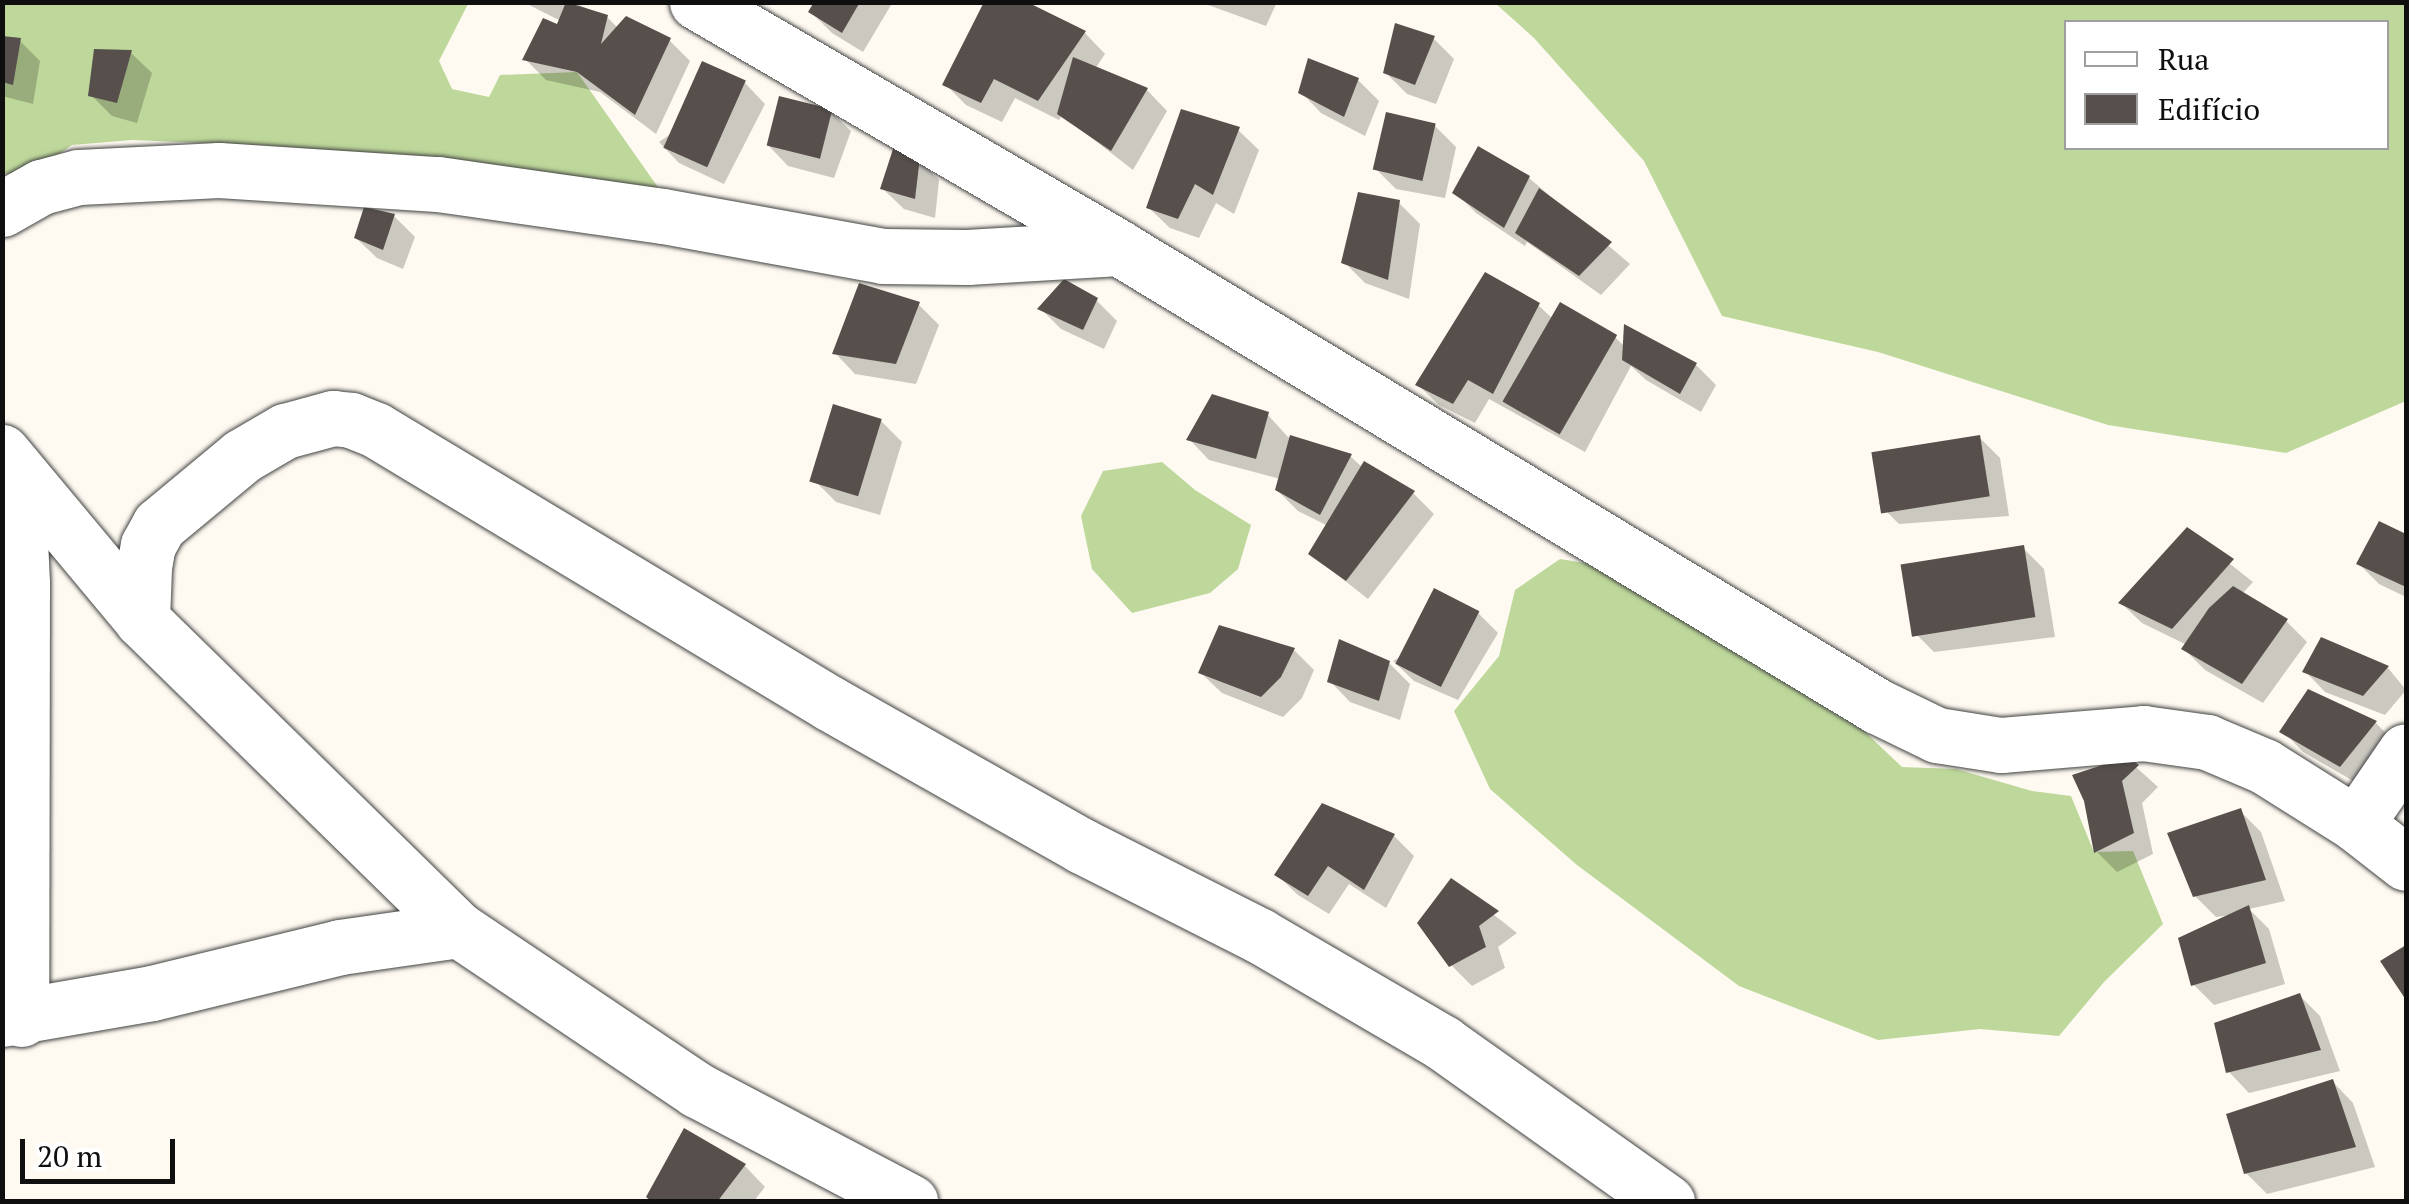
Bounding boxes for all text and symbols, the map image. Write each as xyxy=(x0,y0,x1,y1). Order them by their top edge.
legend xyxy=(2064,20,2389,150)
text: Rua xyxy=(2158,39,2209,79)
text: Edifício xyxy=(2158,89,2260,129)
scale bar xyxy=(25,1119,180,1181)
text: 20 m xyxy=(37,1136,102,1176)

